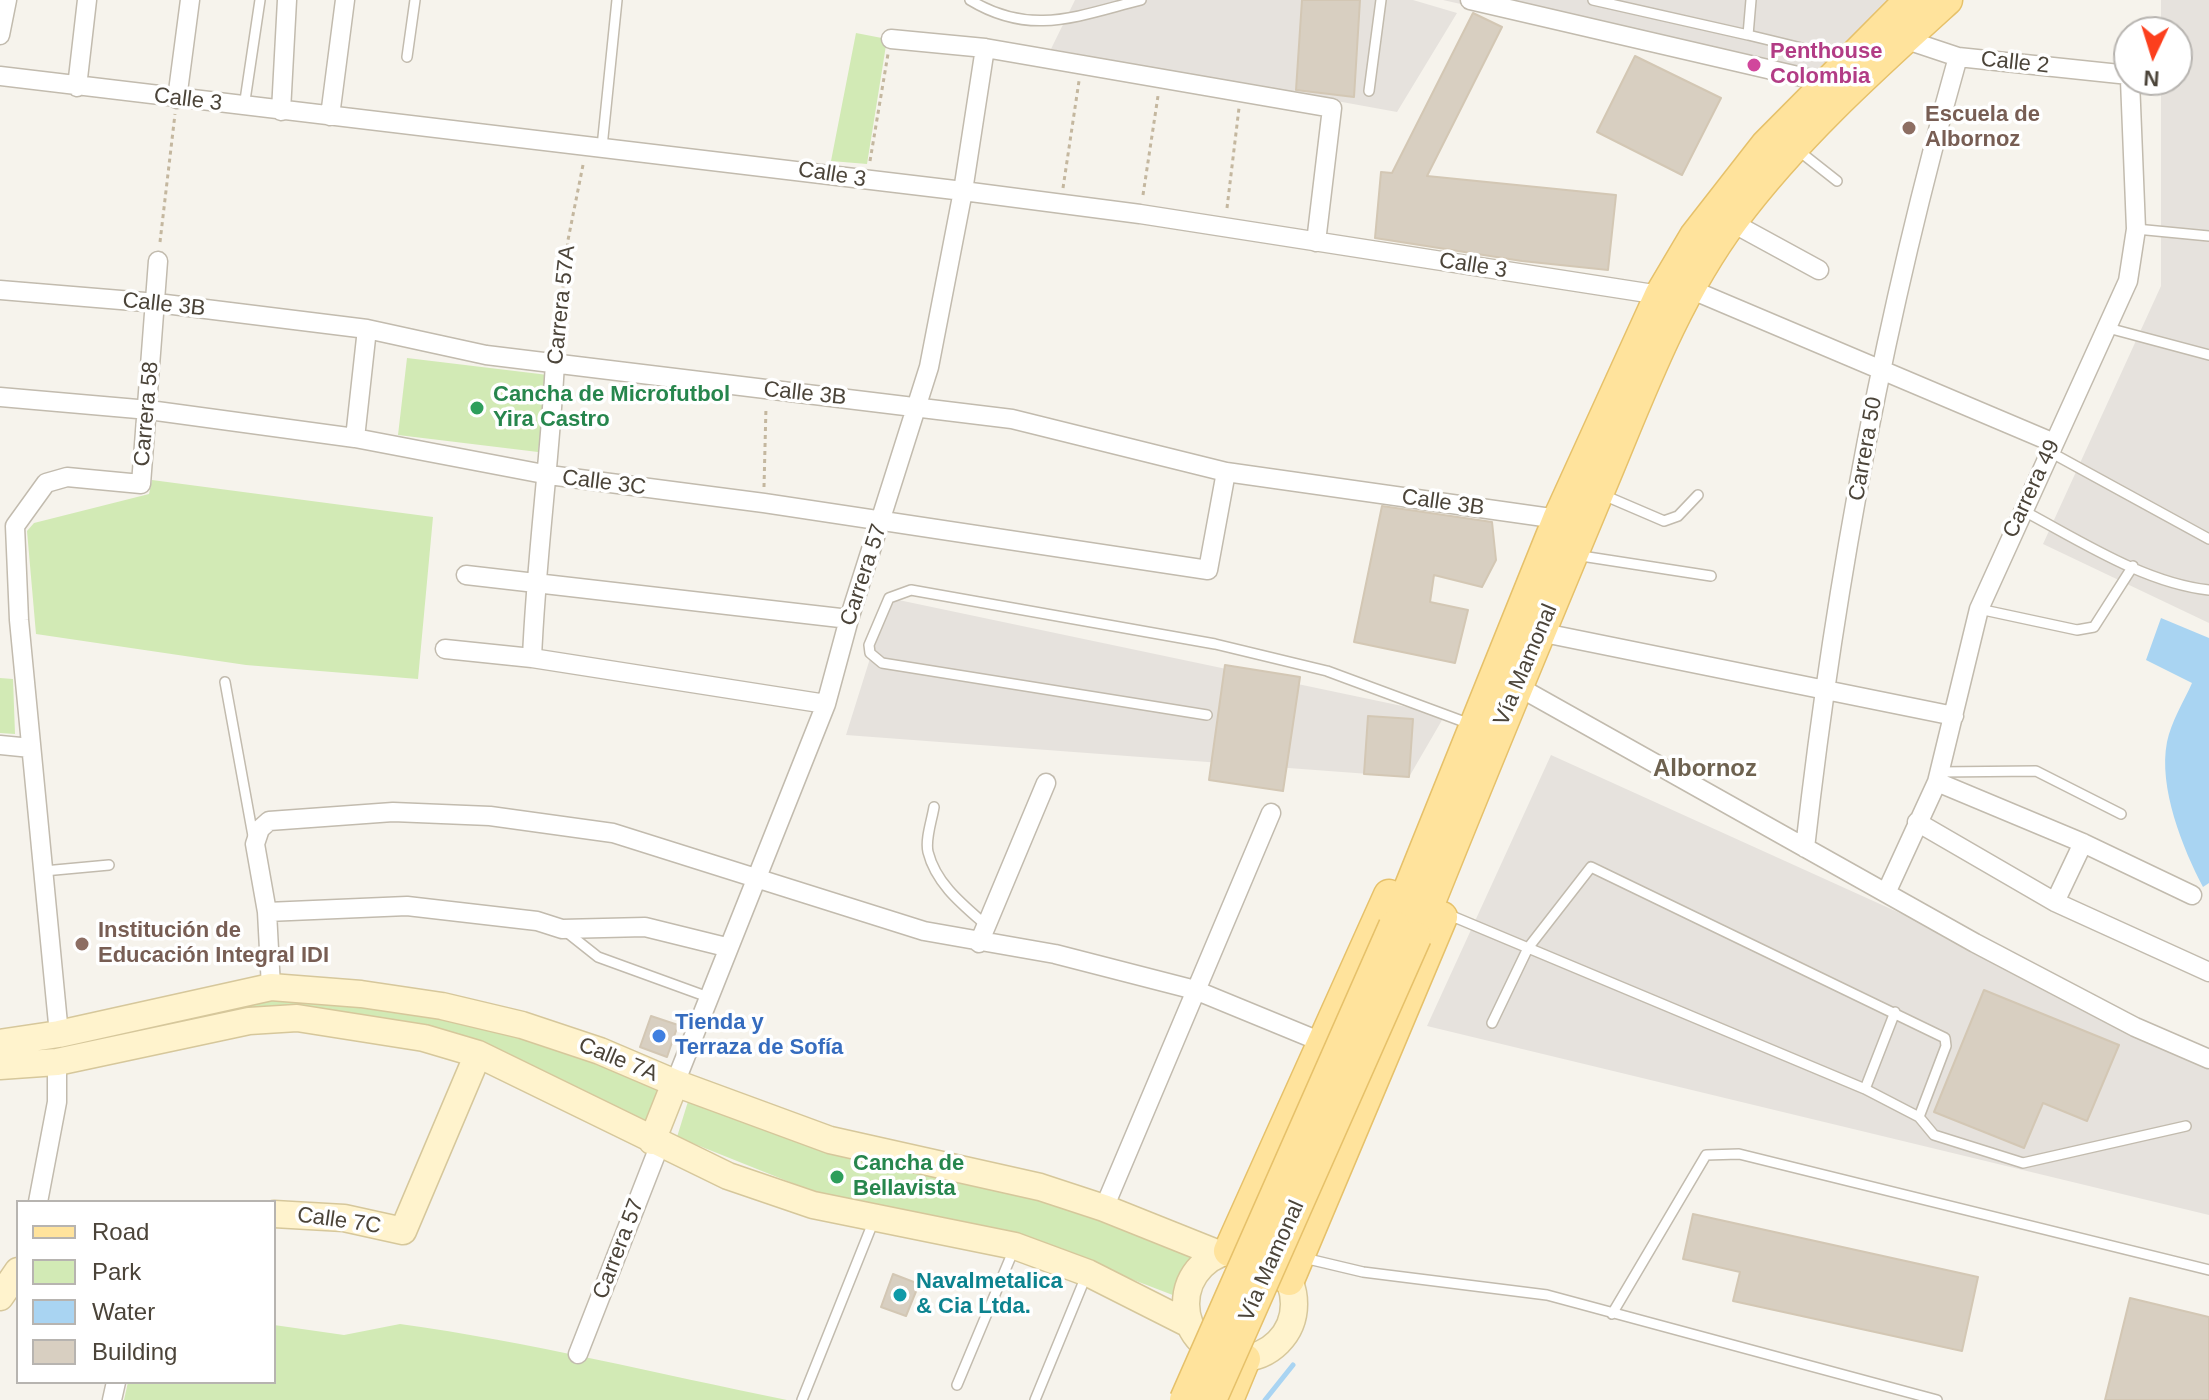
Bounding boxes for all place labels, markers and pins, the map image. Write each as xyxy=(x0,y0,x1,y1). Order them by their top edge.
place label: Penthouse Colombia xyxy=(1770,39,1882,90)
marker: Penthouse Colombia xyxy=(1745,56,1763,74)
place label: Escuela de Albornoz xyxy=(1925,102,2040,154)
marker: Escuela de Albornoz xyxy=(1900,119,1918,137)
place label: Cancha de Microfutbol Yira Castro xyxy=(493,382,730,434)
marker: Cancha de Microfutbol Yira Castro xyxy=(468,399,486,417)
place label: Institución de Educación Integral IDI xyxy=(98,918,329,970)
marker: Institución de Educación Integral IDI xyxy=(73,935,91,953)
place label: Tienda y Terraza de Sofía xyxy=(675,1010,843,1062)
marker: Tienda y Terraza de Sofía xyxy=(650,1027,668,1045)
place label: Cancha de Bellavista xyxy=(853,1151,964,1202)
marker: Cancha de Bellavista xyxy=(828,1168,846,1186)
place label: Navalmetalica & Cia Ltda. xyxy=(916,1269,1063,1320)
marker: Navalmetalica & Cia Ltda. xyxy=(891,1286,909,1304)

